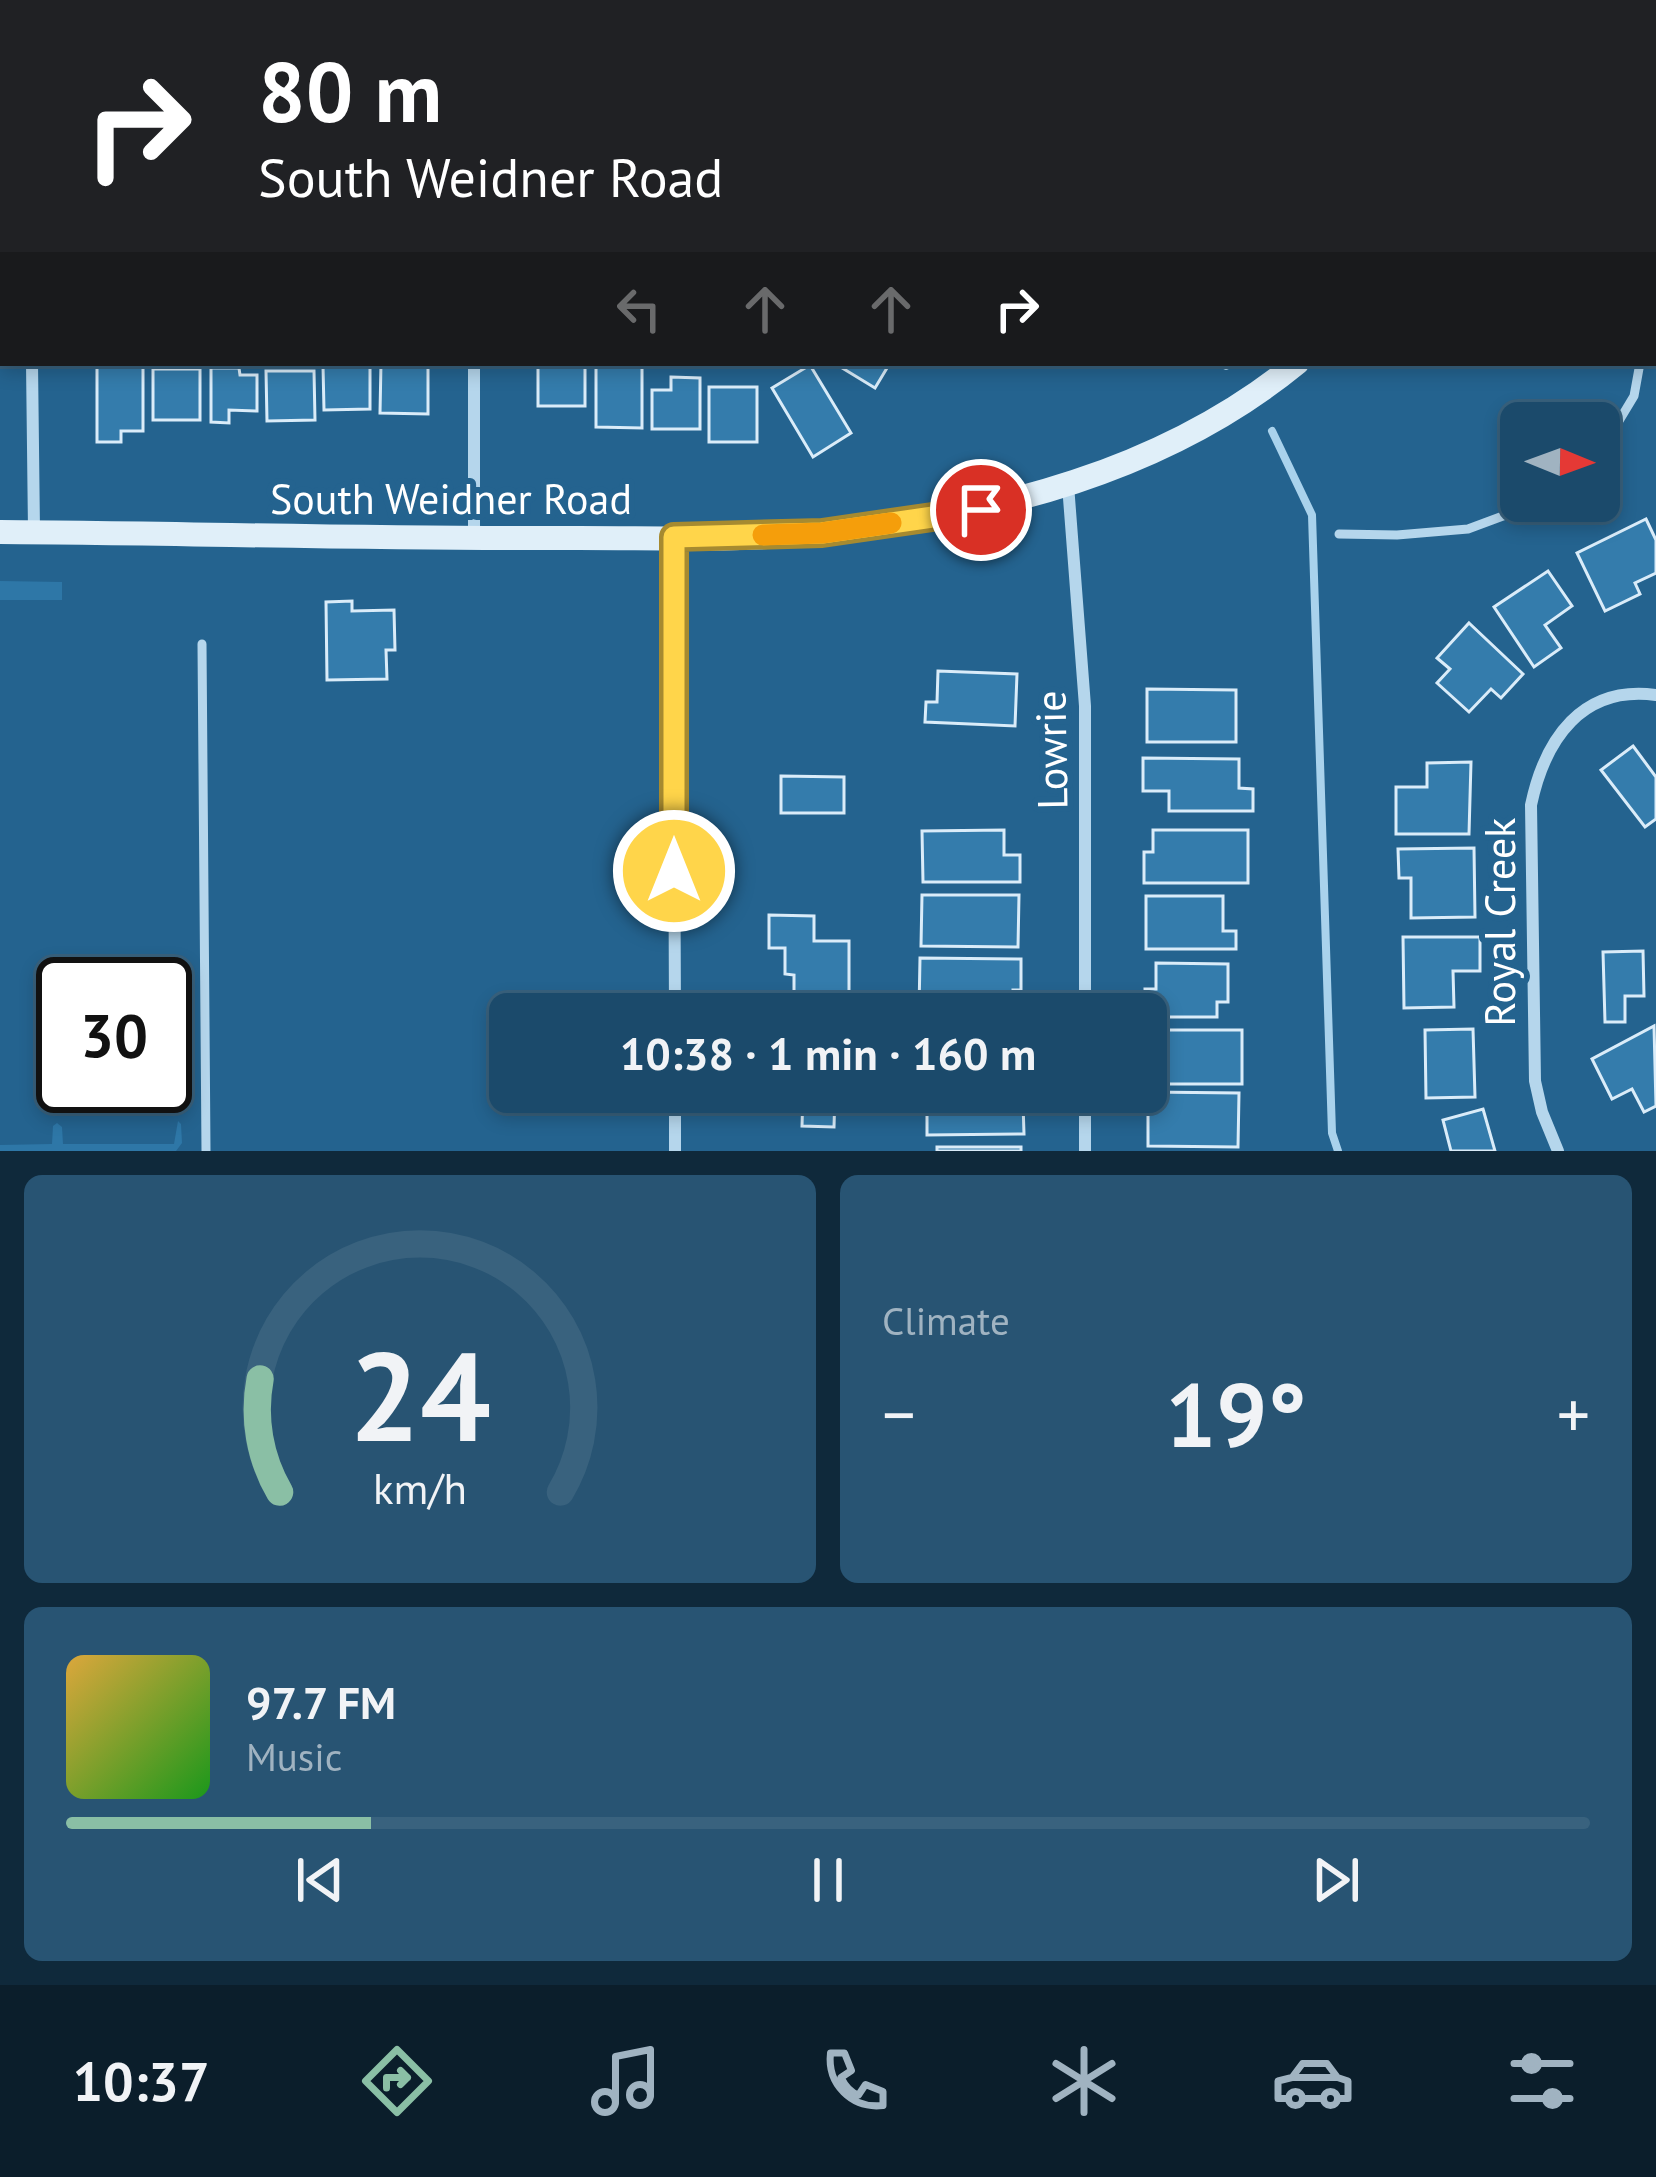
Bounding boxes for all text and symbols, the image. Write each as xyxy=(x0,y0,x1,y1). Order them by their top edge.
text: 80 m xyxy=(258,36,442,145)
icon: right xyxy=(60,48,216,204)
text: South Weidner Road xyxy=(258,142,723,212)
icon: left xyxy=(606,276,672,342)
icon: ahead xyxy=(732,276,798,342)
icon: ahead xyxy=(858,276,924,342)
icon: right xyxy=(984,276,1050,342)
north arrow xyxy=(1500,402,1620,522)
map controls xyxy=(1500,402,1620,522)
pin xyxy=(930,459,1032,561)
street label: South Weidner Road xyxy=(270,471,632,526)
icon: arrive xyxy=(948,477,1014,543)
street label: Lowrie xyxy=(1022,690,1080,810)
position arrow xyxy=(611,808,737,934)
street label: Royal Creek xyxy=(1472,818,1527,1026)
speed limit sign: 30 xyxy=(36,957,192,1113)
text: 10:38 · 1 min · 160 m xyxy=(620,1024,1036,1082)
text: Climate xyxy=(882,1295,1010,1346)
text: 24 xyxy=(349,1314,491,1475)
text: 19° xyxy=(1165,1355,1307,1472)
text: − xyxy=(882,1371,915,1456)
text: + xyxy=(1557,1371,1590,1456)
text: km/h xyxy=(373,1460,467,1516)
text: 97.7 FM xyxy=(246,1673,396,1731)
text: Music xyxy=(246,1731,342,1782)
icon: previous xyxy=(287,1847,353,1913)
icon: pause xyxy=(795,1847,861,1913)
icon: next xyxy=(1303,1847,1369,1913)
icon: directions xyxy=(355,2039,439,2123)
icon: music xyxy=(584,2039,668,2123)
icon: phone xyxy=(813,2039,897,2123)
icon: climate xyxy=(1042,2039,1126,2123)
icon: car xyxy=(1271,2039,1355,2123)
icon: filters xyxy=(1500,2039,1584,2123)
text: 10:37 xyxy=(73,2046,210,2116)

